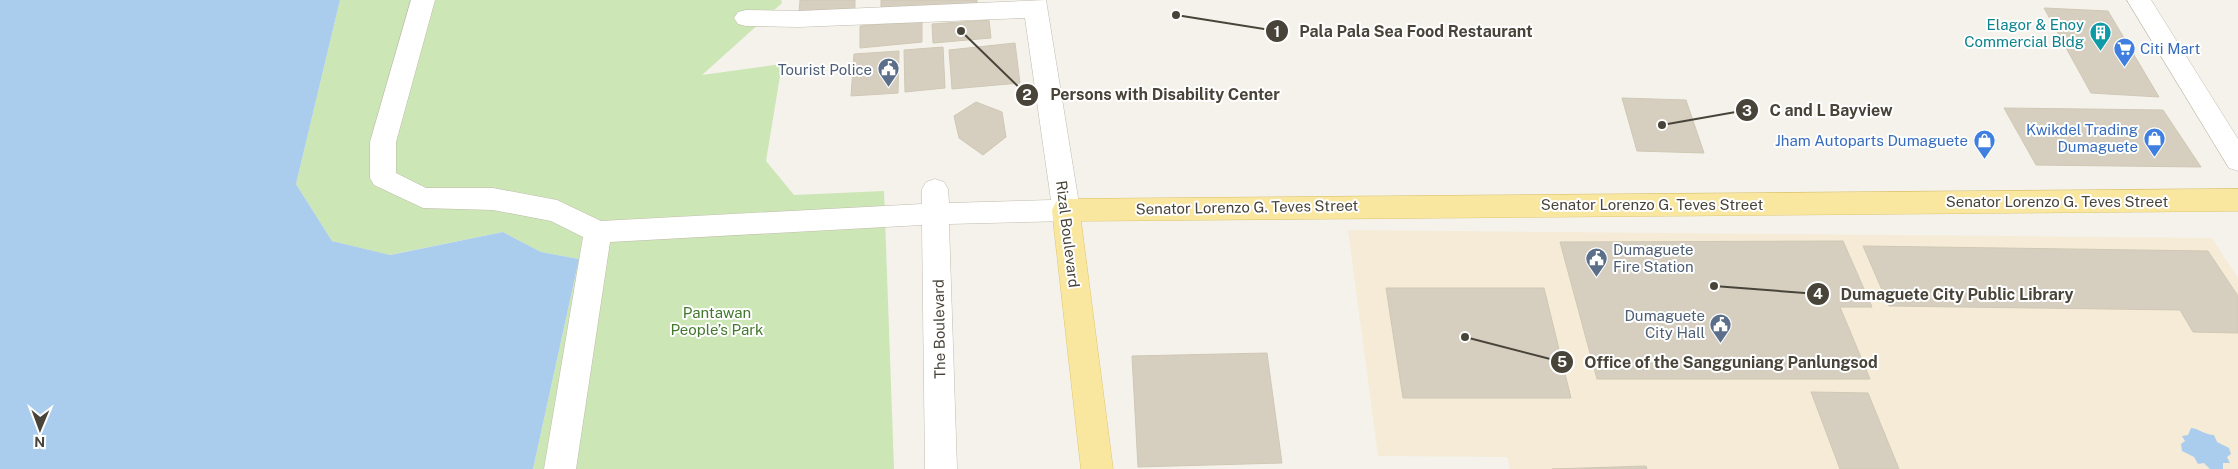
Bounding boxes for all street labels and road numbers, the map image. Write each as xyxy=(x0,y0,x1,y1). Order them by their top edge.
street label: Rizal Boulevard xyxy=(1053,179,1083,289)
street label: Senator Lorenzo G. Teves Street xyxy=(1946,193,2168,210)
street label: Senator Lorenzo G. Teves Street xyxy=(1541,196,1763,213)
street label: Senator Lorenzo G. Teves Street xyxy=(1136,197,1359,217)
street label: The Boulevard xyxy=(930,279,948,379)

